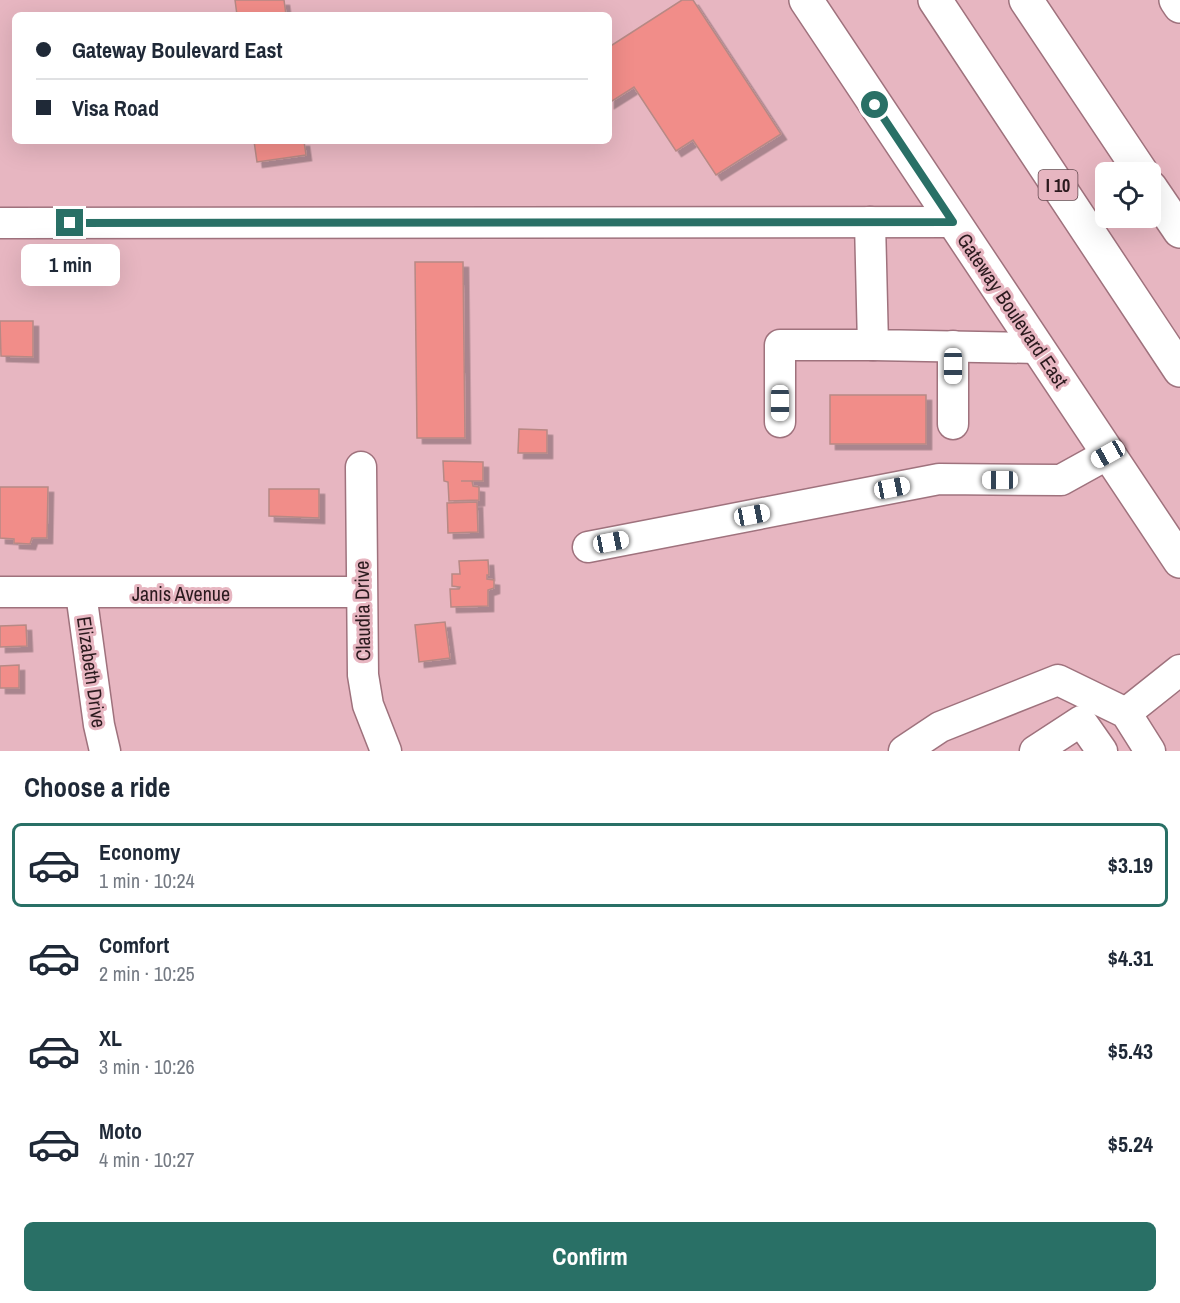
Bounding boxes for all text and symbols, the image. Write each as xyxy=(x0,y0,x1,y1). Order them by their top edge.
text: Gateway Boulevard East xyxy=(72,35,283,65)
route start xyxy=(861,91,888,118)
text: Visa Road xyxy=(72,93,159,123)
map controls xyxy=(1095,162,1161,228)
button: locate xyxy=(1095,162,1161,228)
road number: I 10 xyxy=(1038,170,1078,200)
route end xyxy=(56,209,83,236)
street label: Gateway Boulevard East xyxy=(951,228,1075,393)
callout: 1 min xyxy=(20,244,119,286)
text: 1 min xyxy=(49,251,92,278)
car xyxy=(944,348,962,384)
car xyxy=(771,385,789,421)
car xyxy=(1088,437,1128,471)
car xyxy=(982,471,1018,489)
car xyxy=(873,476,911,500)
car xyxy=(733,503,771,527)
car xyxy=(592,530,630,554)
street label: Claudia Drive xyxy=(348,561,376,661)
street label: Janis Avenue xyxy=(132,580,230,607)
street label: Elizabeth Drive xyxy=(71,615,113,729)
text: Choose a ride xyxy=(24,769,170,805)
text: Economy xyxy=(99,837,180,867)
icon: car xyxy=(27,838,81,892)
text: $3.19 xyxy=(1108,850,1153,880)
text: 1 min · 10:24 xyxy=(99,867,195,894)
text: Comfort xyxy=(99,930,169,960)
icon: car xyxy=(27,931,81,985)
text: $4.31 xyxy=(1108,943,1153,973)
text: 2 min · 10:25 xyxy=(99,960,195,987)
text: XL xyxy=(99,1023,122,1053)
icon: car xyxy=(27,1024,81,1078)
text: $5.43 xyxy=(1108,1036,1153,1066)
text: 3 min · 10:26 xyxy=(99,1053,195,1080)
text: Moto xyxy=(99,1116,142,1146)
icon: car xyxy=(27,1117,81,1171)
text: $5.24 xyxy=(1108,1129,1153,1159)
text: 4 min · 10:27 xyxy=(99,1146,195,1173)
button: Confirm xyxy=(24,1222,1156,1291)

